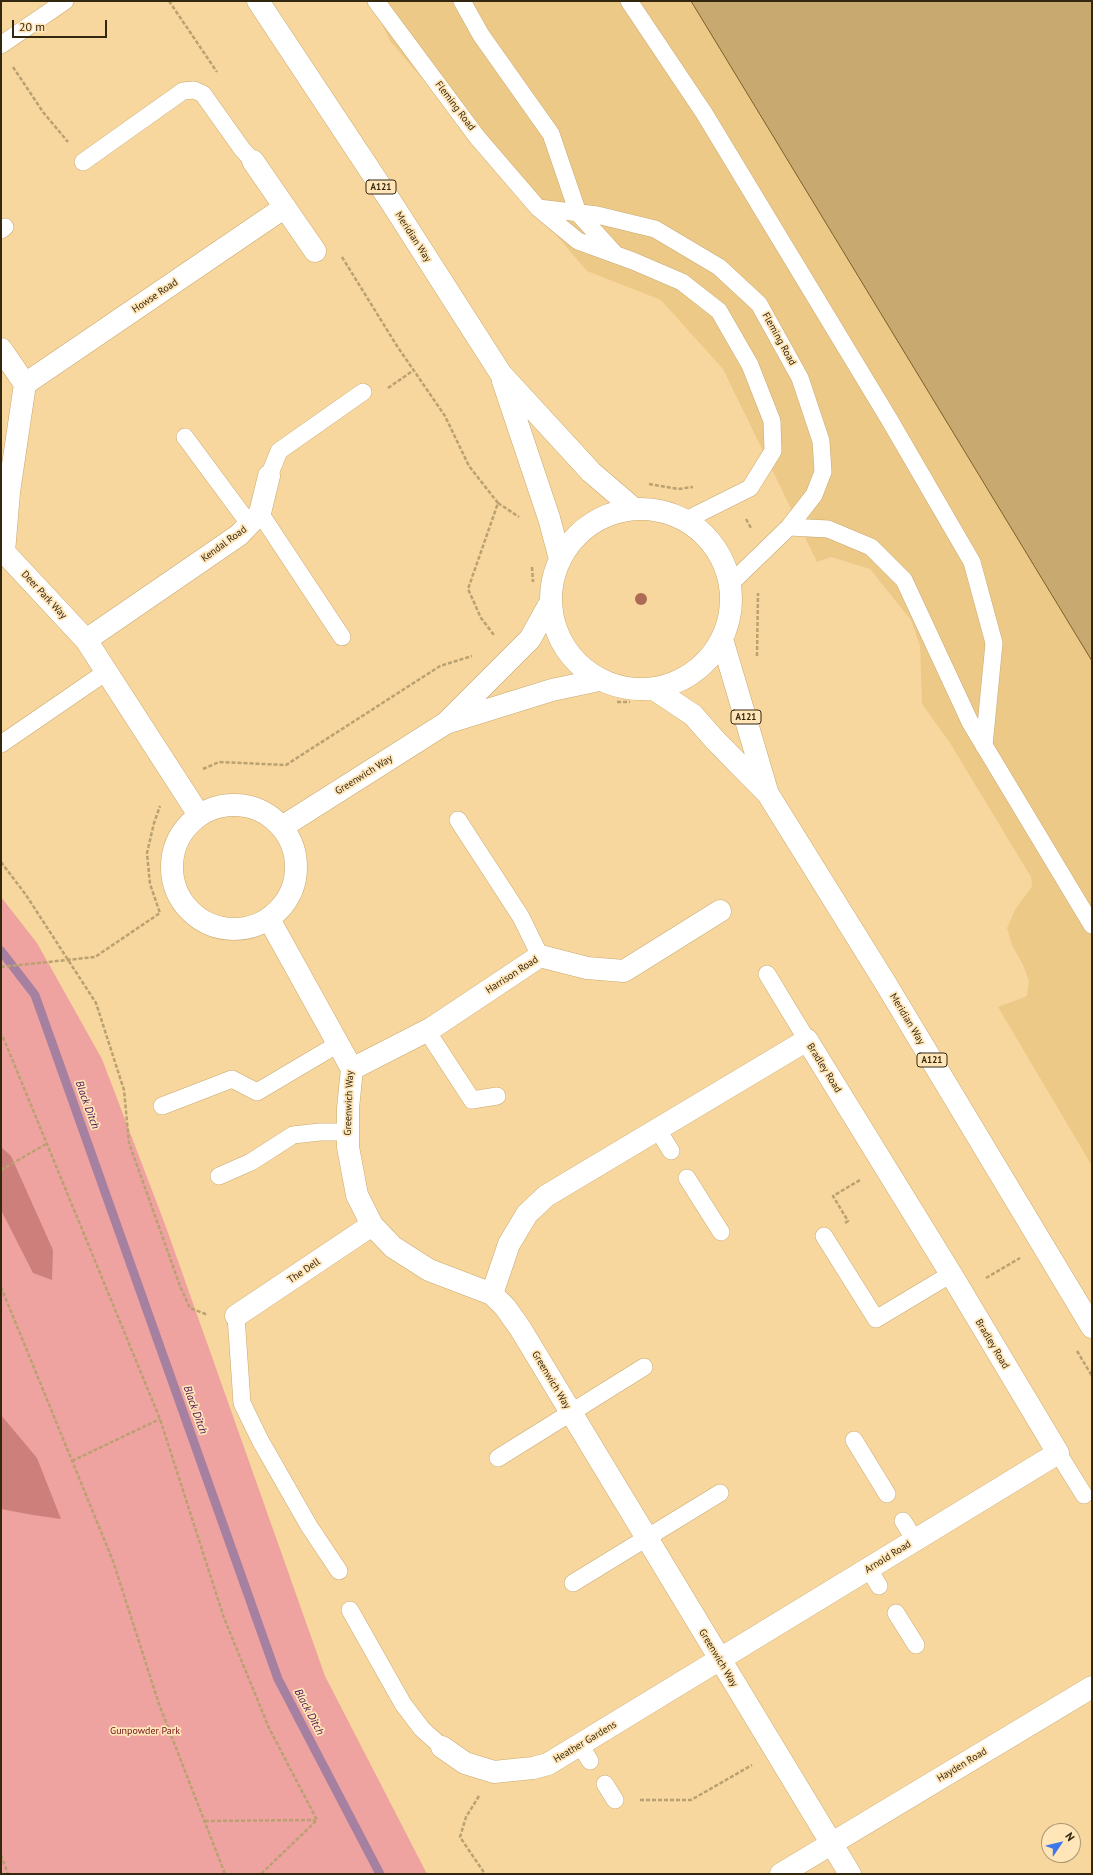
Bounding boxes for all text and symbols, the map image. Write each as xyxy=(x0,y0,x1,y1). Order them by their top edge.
scale bar xyxy=(14,12,109,38)
text: 20 m xyxy=(19,19,45,34)
street label: Fleming Road xyxy=(433,79,477,133)
road number: A121 xyxy=(366,180,396,194)
street label: Meridian Way xyxy=(392,210,434,264)
street label: Howse Road xyxy=(130,276,180,316)
street label: Fleming Road xyxy=(760,310,798,368)
street label: Kendal Road xyxy=(199,523,249,565)
street label: Deer Park Way xyxy=(19,569,69,621)
road number: A121 xyxy=(731,710,761,724)
street label: Greenwich Way xyxy=(333,753,395,797)
street label: Harrison Road xyxy=(484,954,540,996)
street label: Meridian Way xyxy=(887,991,927,1047)
street label: Bradley Road xyxy=(804,1041,844,1095)
road number: A121 xyxy=(917,1053,947,1067)
street label: Greenwich Way xyxy=(342,1070,356,1136)
water label: Black Ditch xyxy=(72,1079,102,1131)
street label: The Dell xyxy=(286,1256,322,1286)
street label: Bradley Road xyxy=(972,1317,1012,1371)
street label: Greenwich Way xyxy=(529,1349,573,1411)
water label: Black Ditch xyxy=(180,1384,210,1436)
street label: Arnold Road xyxy=(863,1538,913,1576)
street label: Greenwich Way xyxy=(696,1627,740,1689)
water label: Black Ditch xyxy=(291,1687,327,1737)
street label: Heather Gardens xyxy=(551,1718,619,1766)
park label: Gunpowder Park xyxy=(110,1725,180,1737)
street label: Hayden Road xyxy=(935,1745,989,1785)
north arrow xyxy=(1041,1823,1081,1863)
text: N xyxy=(1062,1830,1078,1844)

